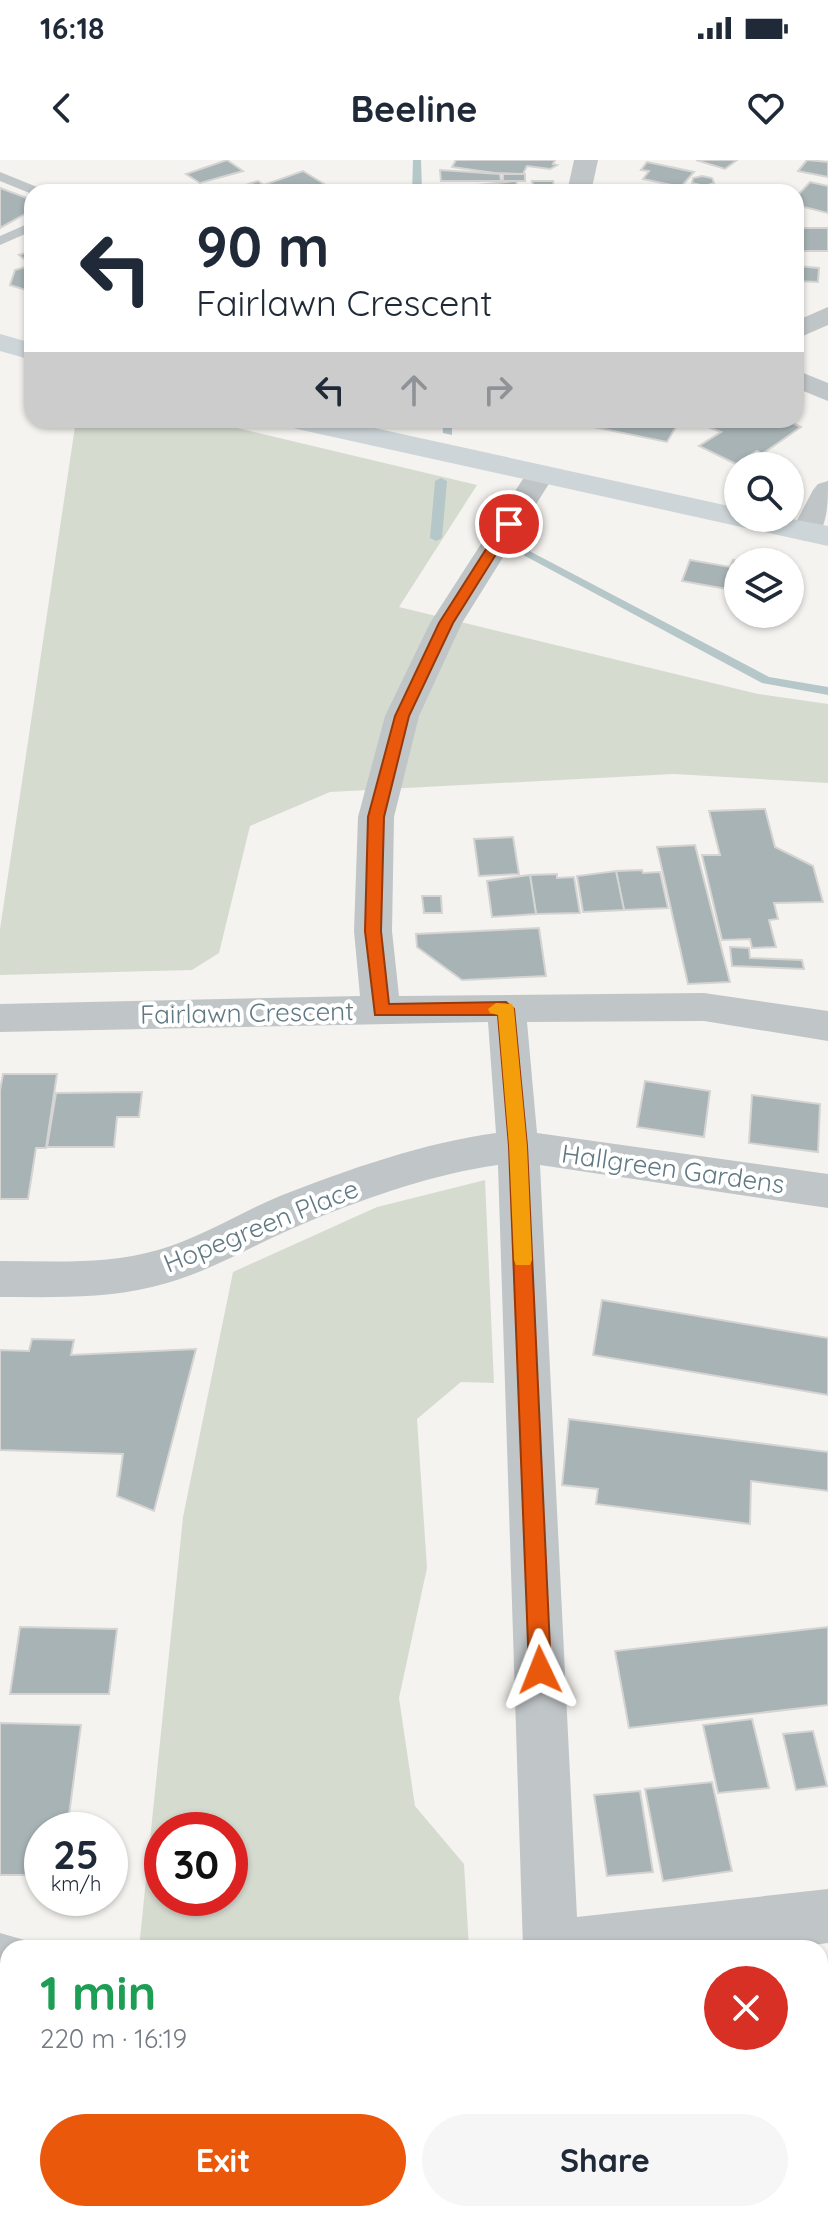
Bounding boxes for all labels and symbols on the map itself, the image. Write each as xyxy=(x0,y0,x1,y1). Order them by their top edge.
pin xyxy=(475,490,543,558)
street label: Fairlawn Crescent xyxy=(140,994,354,1031)
street label: Hallgreen Gardens xyxy=(560,1137,787,1200)
street label: Hopegreen Place xyxy=(159,1171,363,1280)
position arrow xyxy=(498,1628,582,1712)
speed limit sign: 30 xyxy=(144,1812,248,1916)

